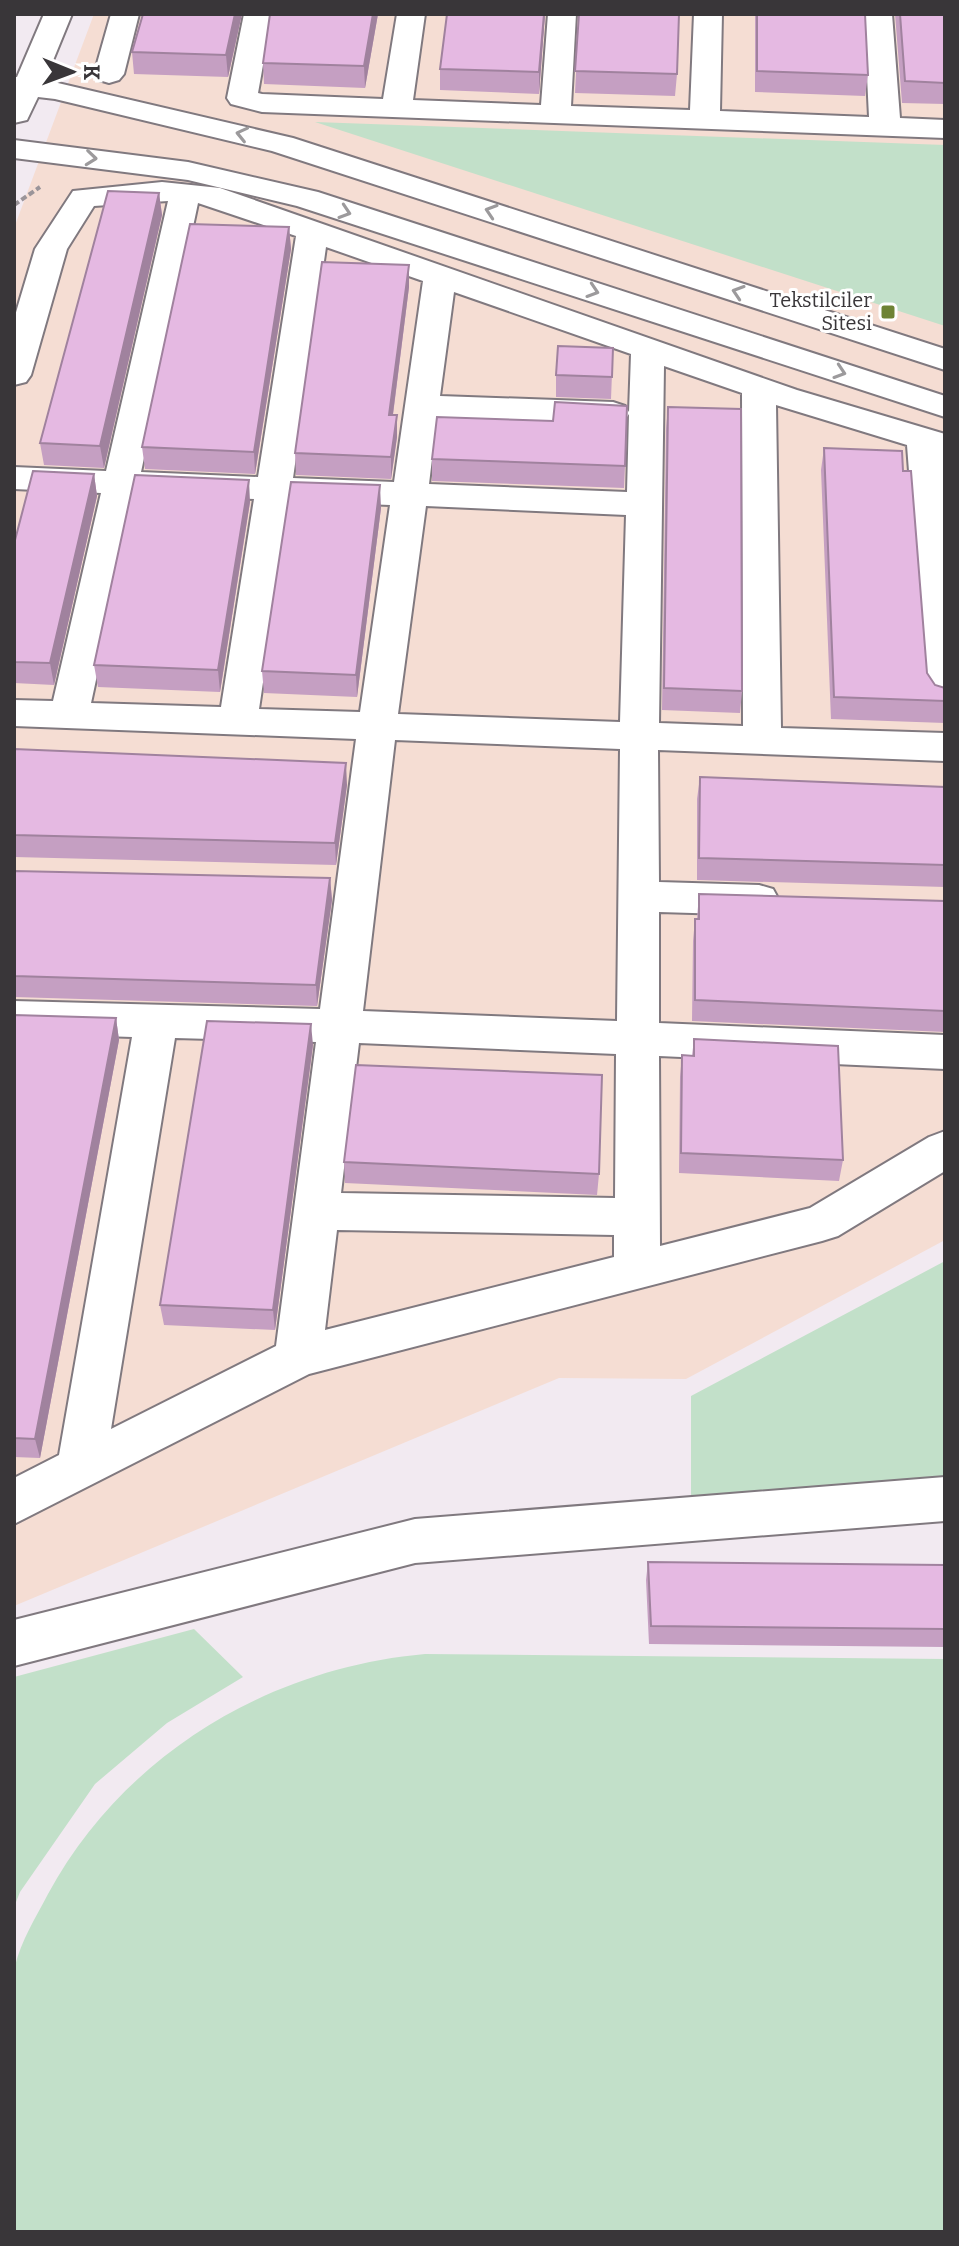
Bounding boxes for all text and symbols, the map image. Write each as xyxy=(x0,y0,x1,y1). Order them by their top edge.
north arrow xyxy=(32,32,112,112)
text: K xyxy=(78,64,105,81)
one-way arrow xyxy=(236,127,250,144)
one-way arrow xyxy=(85,149,98,166)
one-way arrow xyxy=(338,203,352,219)
one-way arrow xyxy=(484,204,498,220)
one-way arrow xyxy=(585,282,599,298)
one-way arrow xyxy=(732,285,746,301)
place label: Tekstilciler Sitesi xyxy=(770,288,872,335)
marker: Tekstilciler Sitesi xyxy=(879,303,897,321)
one-way arrow xyxy=(832,363,846,379)

